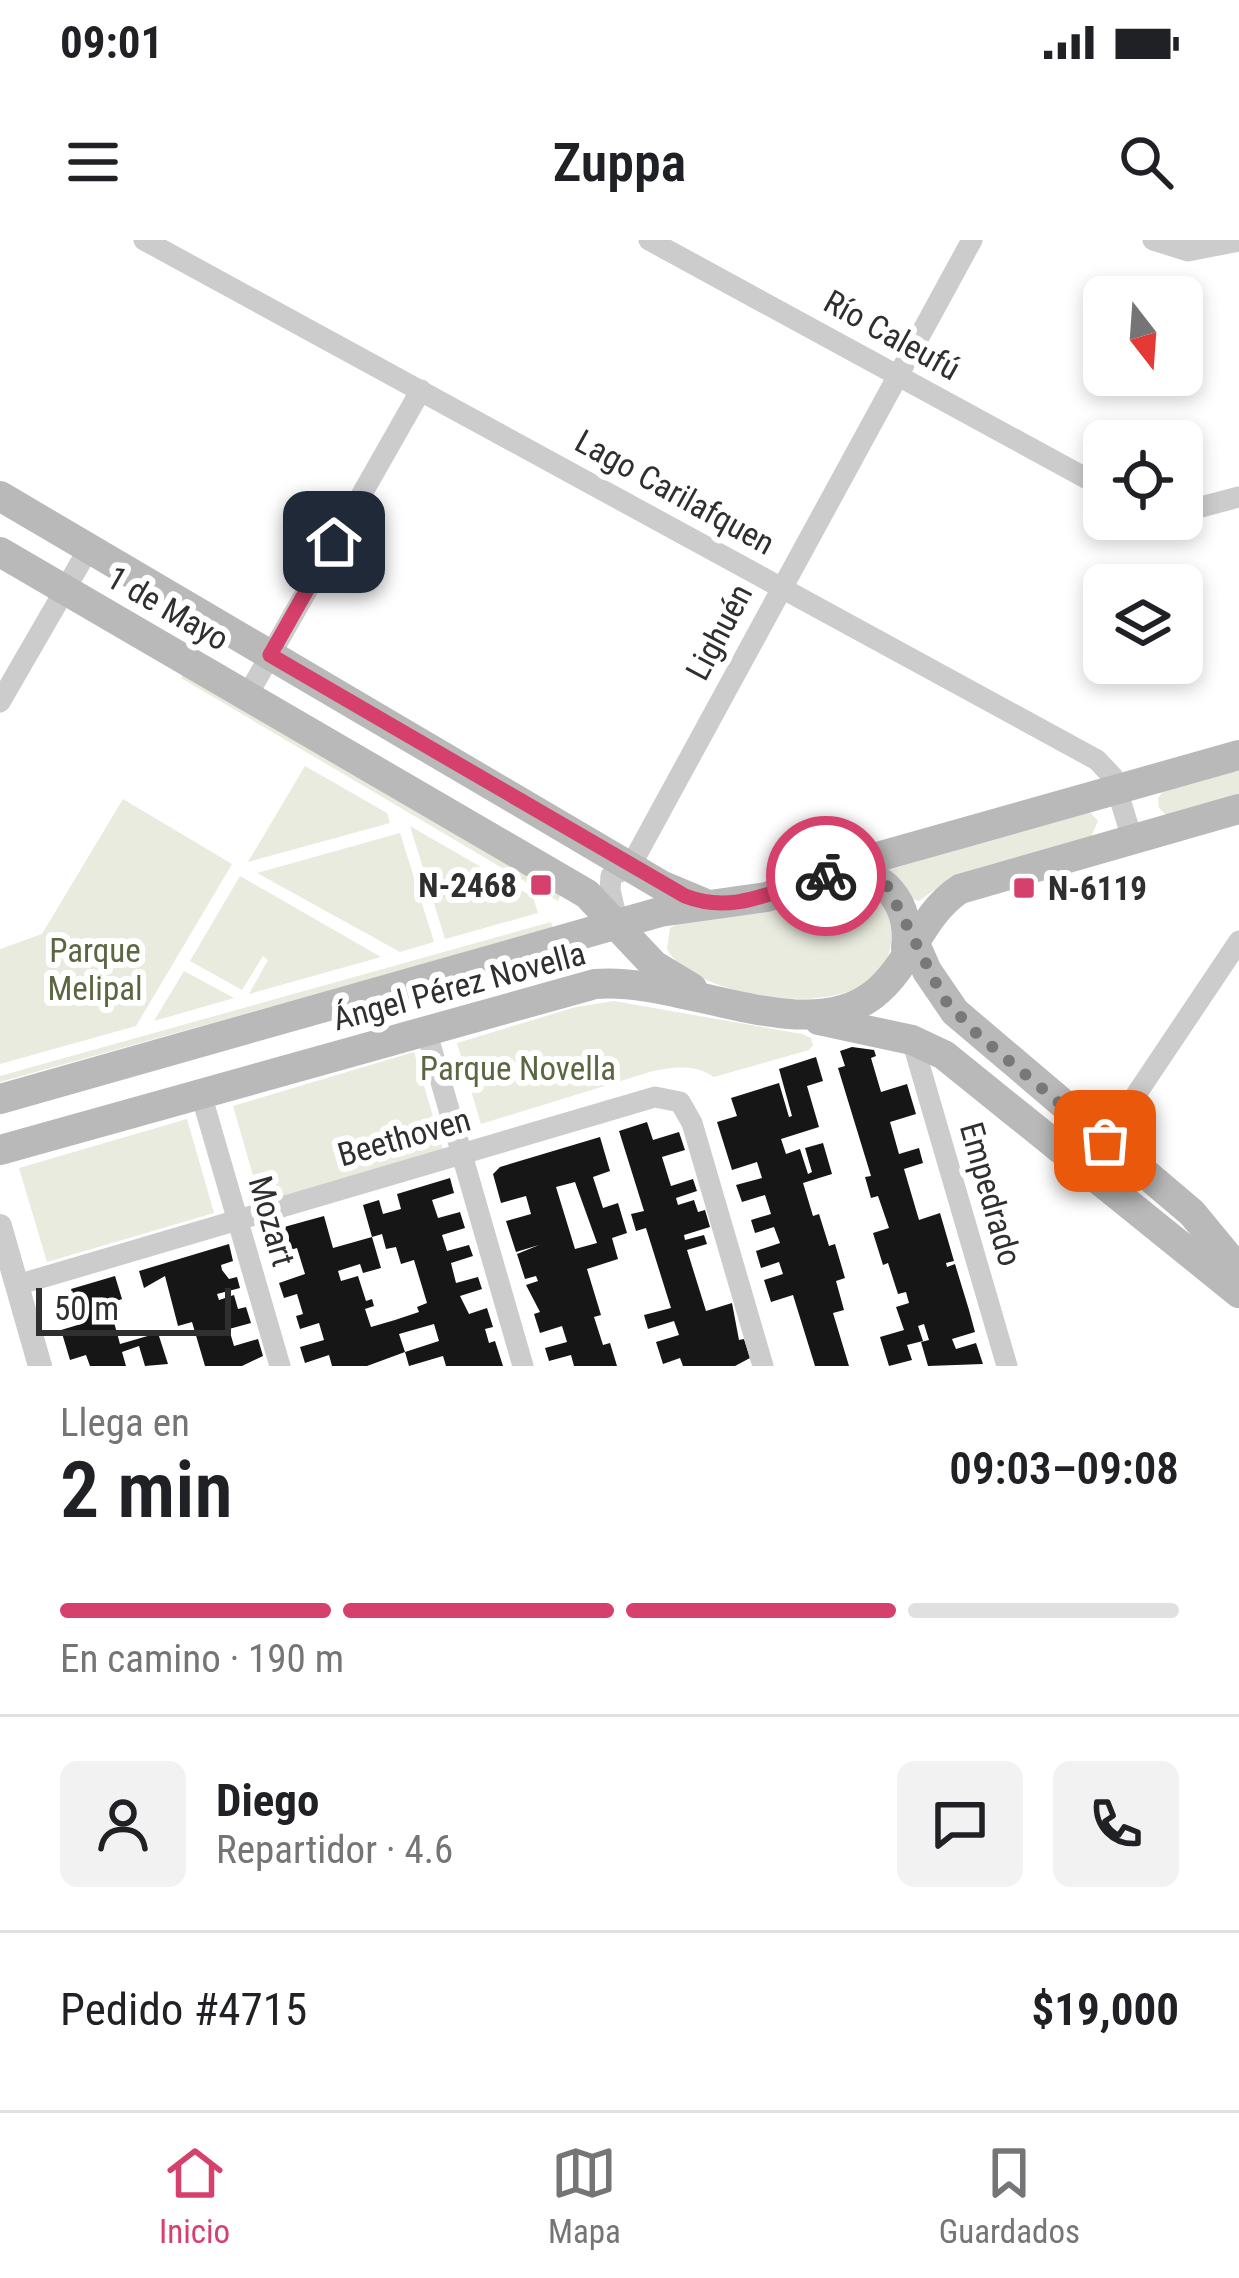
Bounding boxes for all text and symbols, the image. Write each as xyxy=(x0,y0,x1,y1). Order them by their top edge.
text: 09:01 xyxy=(60,16,163,69)
icon: menu xyxy=(60,129,126,195)
icon: search xyxy=(1113,129,1179,195)
text: Zuppa xyxy=(553,131,686,194)
north arrow xyxy=(1083,276,1203,396)
map controls xyxy=(1083,276,1203,684)
street label: Río Caleufú xyxy=(817,282,967,388)
button: locate xyxy=(1083,420,1203,540)
street label: Lago Carilafquen xyxy=(569,421,781,563)
pin xyxy=(283,491,385,593)
icon: home xyxy=(301,509,367,575)
street label: 1 de Mayo xyxy=(100,558,236,658)
button: layers xyxy=(1083,564,1203,684)
street label: Lighuén xyxy=(678,577,760,687)
courier xyxy=(766,816,886,936)
icon: bike xyxy=(793,843,859,909)
place label: N-2468 xyxy=(418,866,517,905)
place label: N-6119 xyxy=(1048,869,1147,908)
marker: N-2468 xyxy=(528,872,554,898)
marker: N-6119 xyxy=(1011,875,1037,901)
park label: Parque Melipal xyxy=(47,931,143,1008)
street label: Ángel Pérez Novella xyxy=(328,934,590,1038)
park label: Parque Novella xyxy=(420,1049,616,1088)
pin xyxy=(1054,1090,1156,1192)
street label: Beethoven xyxy=(333,1099,475,1175)
icon: bag xyxy=(1072,1108,1138,1174)
street label: Empedrado xyxy=(952,1118,1030,1270)
street label: Mozart xyxy=(241,1171,303,1271)
scale bar xyxy=(36,1282,231,1335)
text: 50 m xyxy=(54,1289,119,1328)
text: Llega en xyxy=(60,1400,190,1446)
text: 09:03–09:08 xyxy=(949,1442,1179,1495)
text: 2 min xyxy=(60,1445,233,1536)
text: En camino · 190 m xyxy=(60,1636,344,1682)
button: person xyxy=(60,1761,186,1887)
button: chat xyxy=(897,1761,1023,1887)
button: phone xyxy=(1053,1761,1179,1887)
text: Diego xyxy=(216,1774,319,1827)
text: Repartidor · 4.6 xyxy=(216,1827,453,1873)
text: Pedido #4715 xyxy=(60,1983,307,2036)
text: $19,000 xyxy=(1032,1983,1179,2036)
tab: Inicio xyxy=(159,2140,230,2251)
tab: Mapa xyxy=(548,2140,621,2251)
tab: Guardados xyxy=(939,2140,1080,2251)

